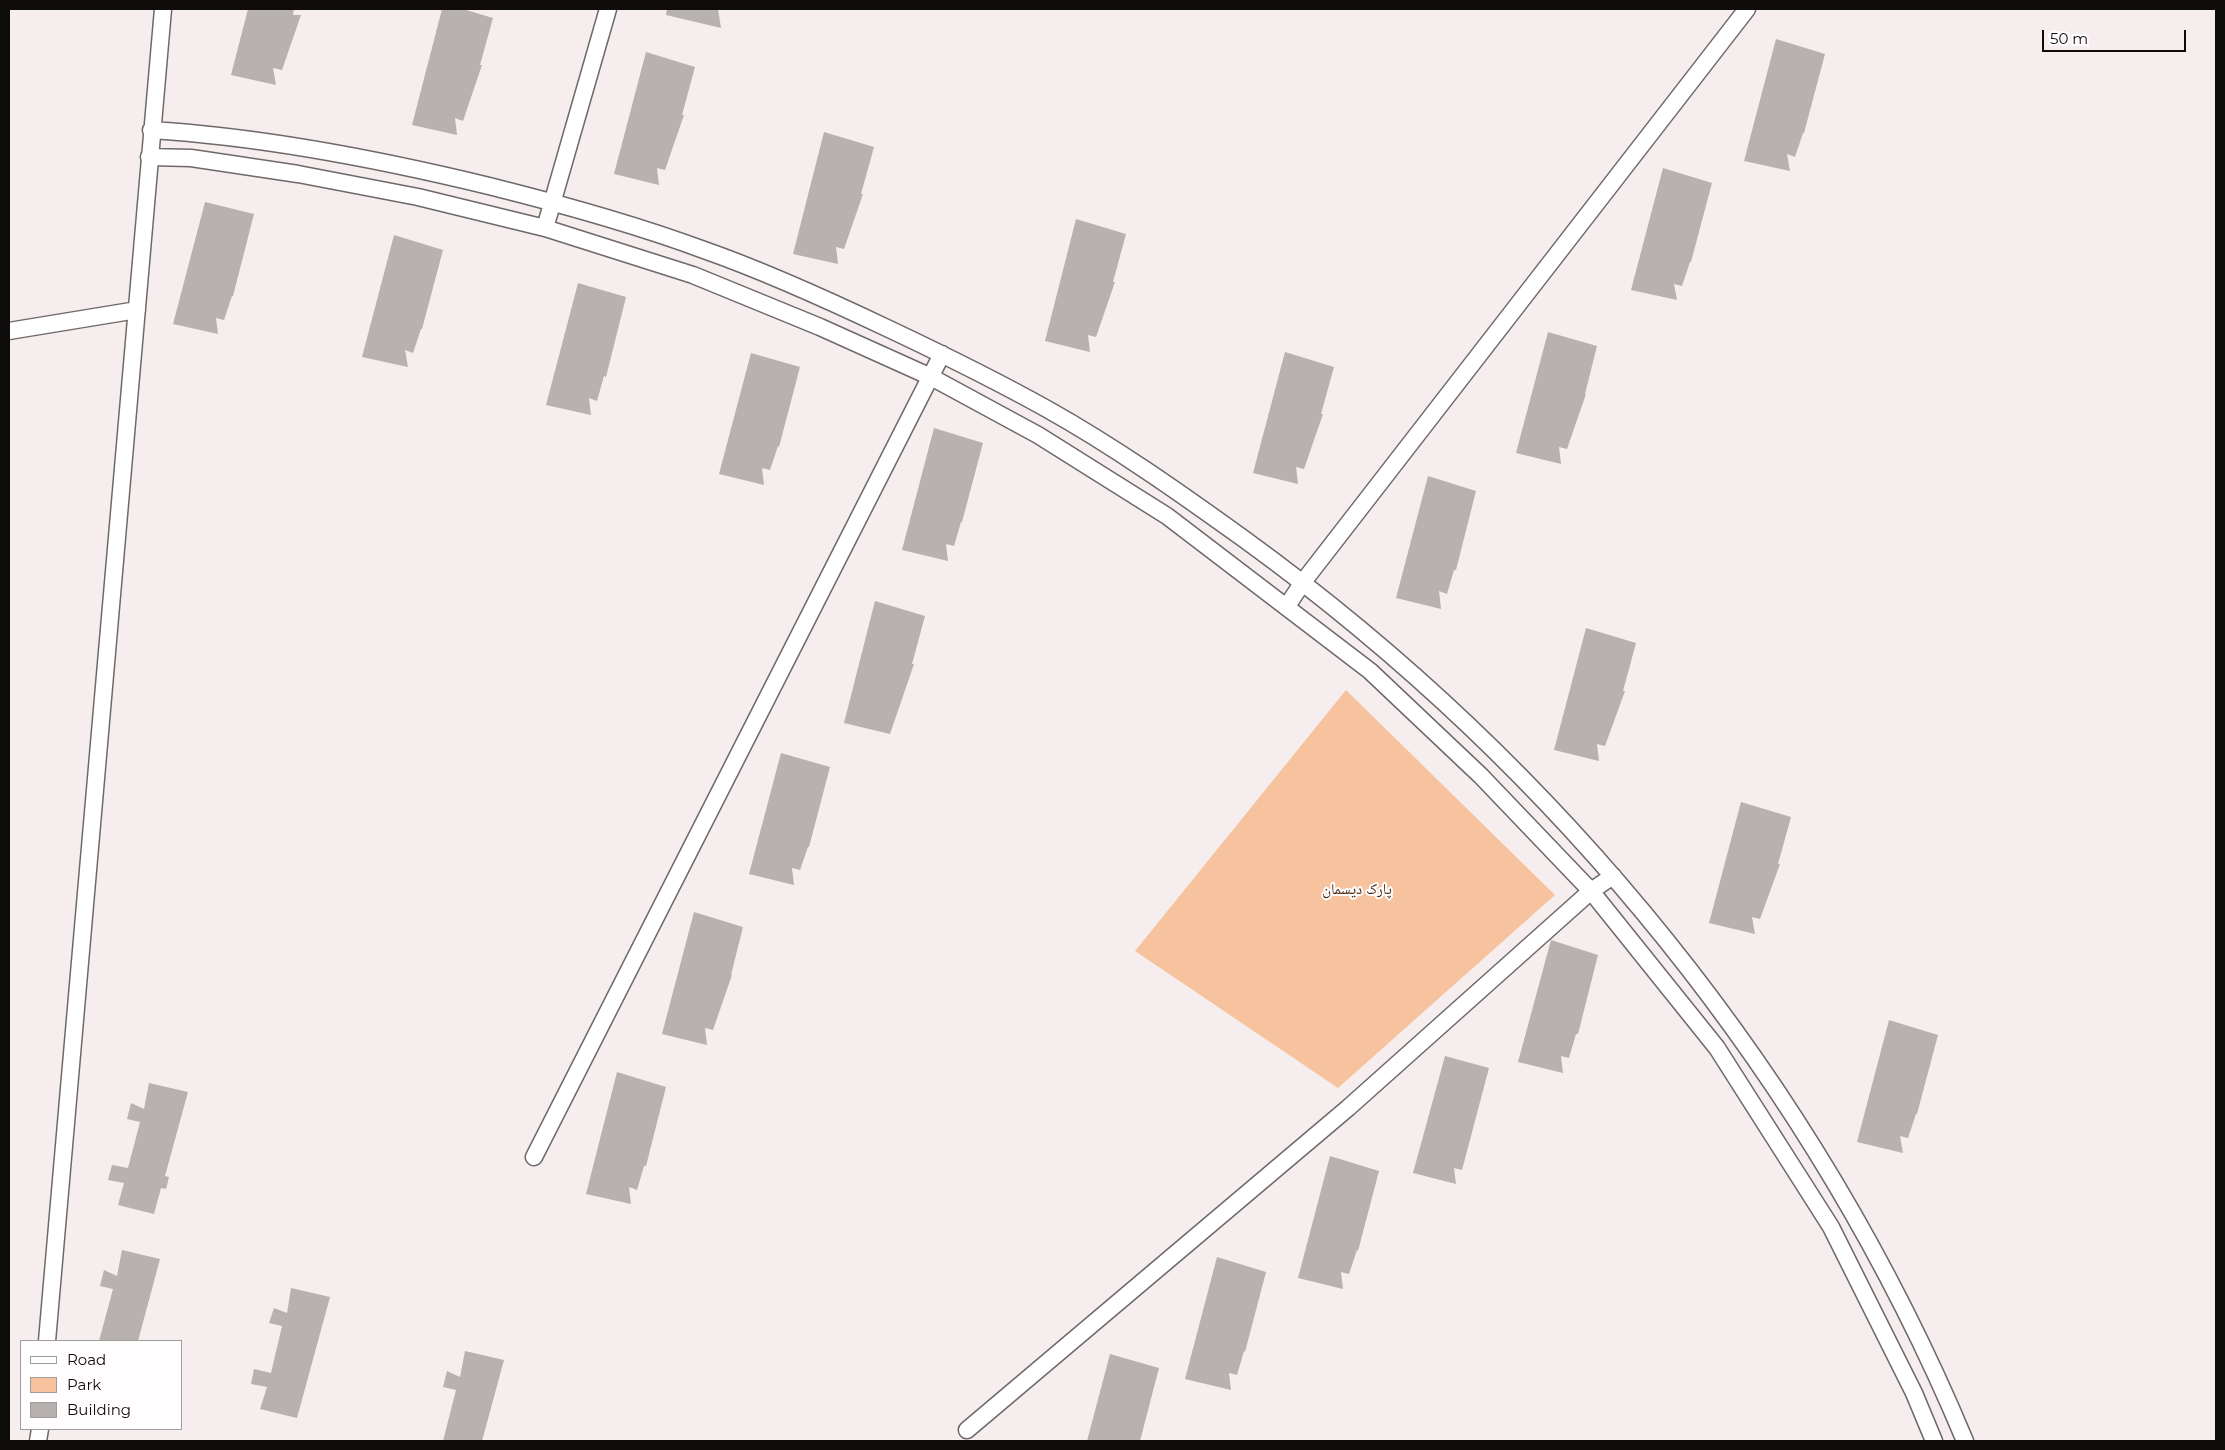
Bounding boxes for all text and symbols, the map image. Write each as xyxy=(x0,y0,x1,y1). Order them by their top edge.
scale bar xyxy=(2045,20,2189,52)
text: 50 m xyxy=(2050,29,2088,48)
park label: پارک دیسمان xyxy=(1322,881,1392,899)
legend xyxy=(20,1340,182,1430)
text: Road xyxy=(67,1350,106,1369)
text: Park xyxy=(67,1375,101,1394)
text: Building xyxy=(67,1400,131,1419)

